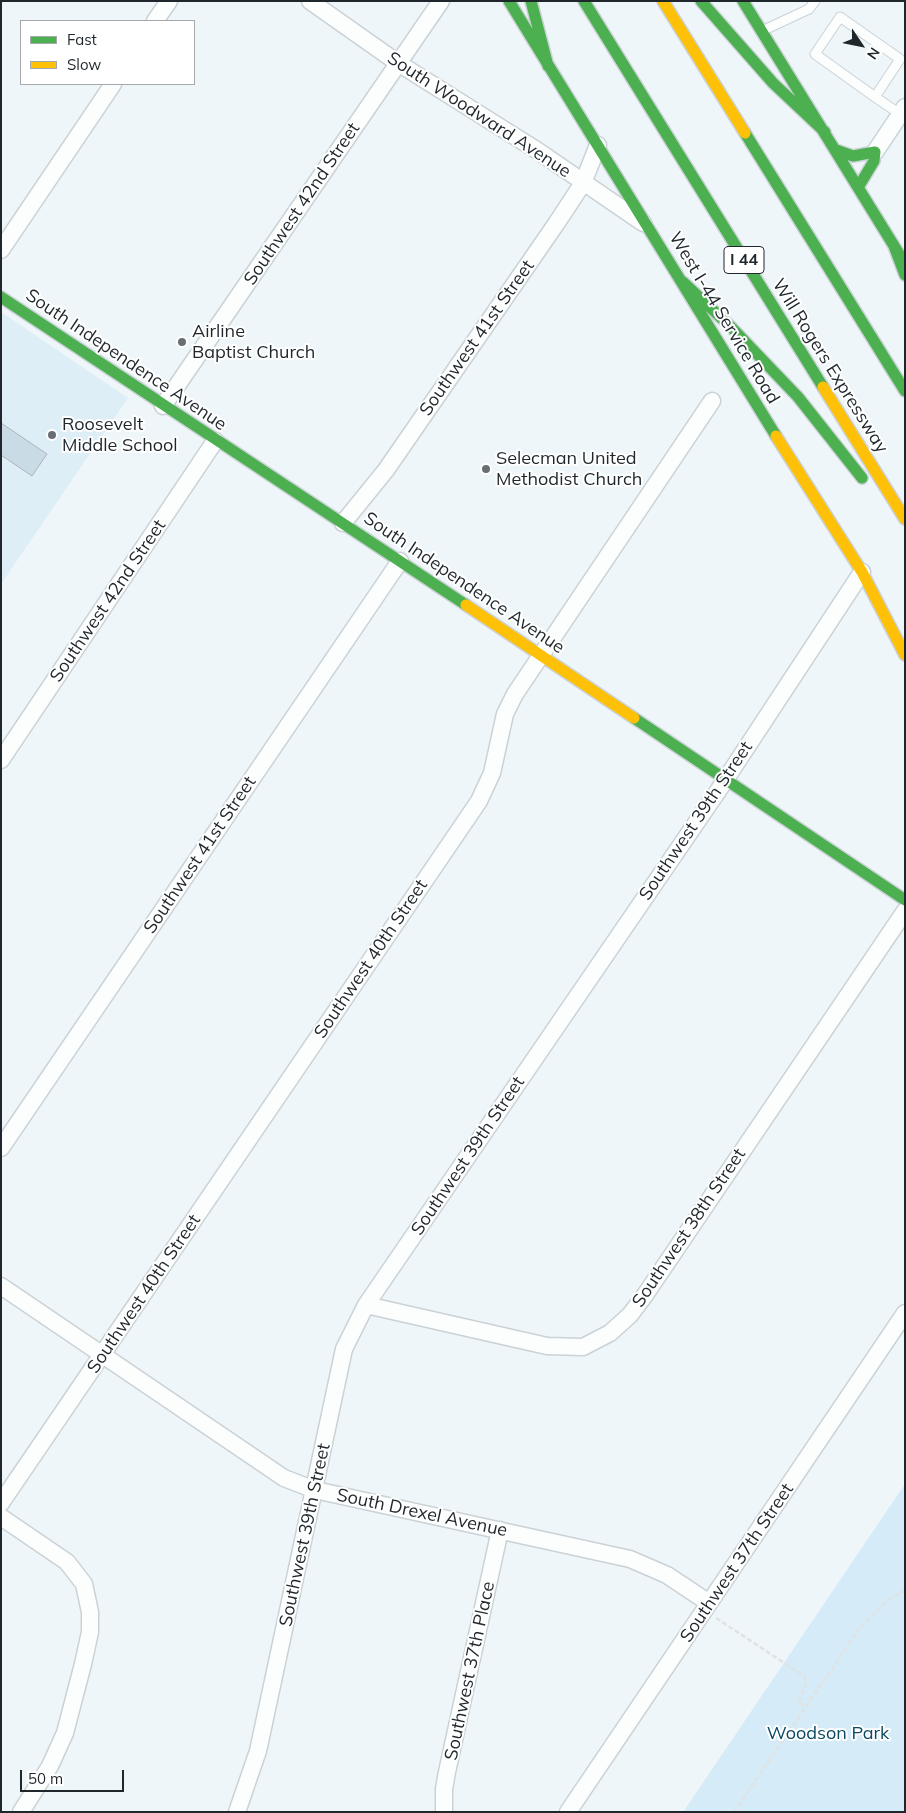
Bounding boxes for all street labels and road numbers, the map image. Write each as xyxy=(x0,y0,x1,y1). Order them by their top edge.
street label: South Woodward Avenue xyxy=(383,47,575,183)
street label: Southwest 42nd Street xyxy=(240,119,364,289)
street label: West I-44 Service Road xyxy=(664,228,784,408)
road number: I 44 xyxy=(724,246,764,274)
street label: Southwest 41st Street xyxy=(415,256,539,420)
street label: Will Rogers Expressway xyxy=(767,275,893,457)
street label: South Independence Avenue xyxy=(22,285,230,435)
street label: South Independence Avenue xyxy=(360,508,568,658)
street label: Southwest 42nd Street xyxy=(46,516,170,686)
street label: Southwest 39th Street xyxy=(635,738,757,904)
street label: Southwest 41st Street xyxy=(139,772,261,938)
street label: Southwest 40th Street xyxy=(310,876,432,1042)
street label: Southwest 39th Street xyxy=(407,1073,529,1239)
street label: Southwest 38th Street xyxy=(628,1145,750,1311)
street label: Southwest 40th Street xyxy=(83,1211,205,1377)
street label: Southwest 39th Street xyxy=(275,1441,335,1629)
street label: Southwest 37th Street xyxy=(676,1480,798,1646)
street label: South Drexel Avenue xyxy=(335,1484,509,1542)
street label: Southwest 37th Place xyxy=(440,1580,500,1762)

